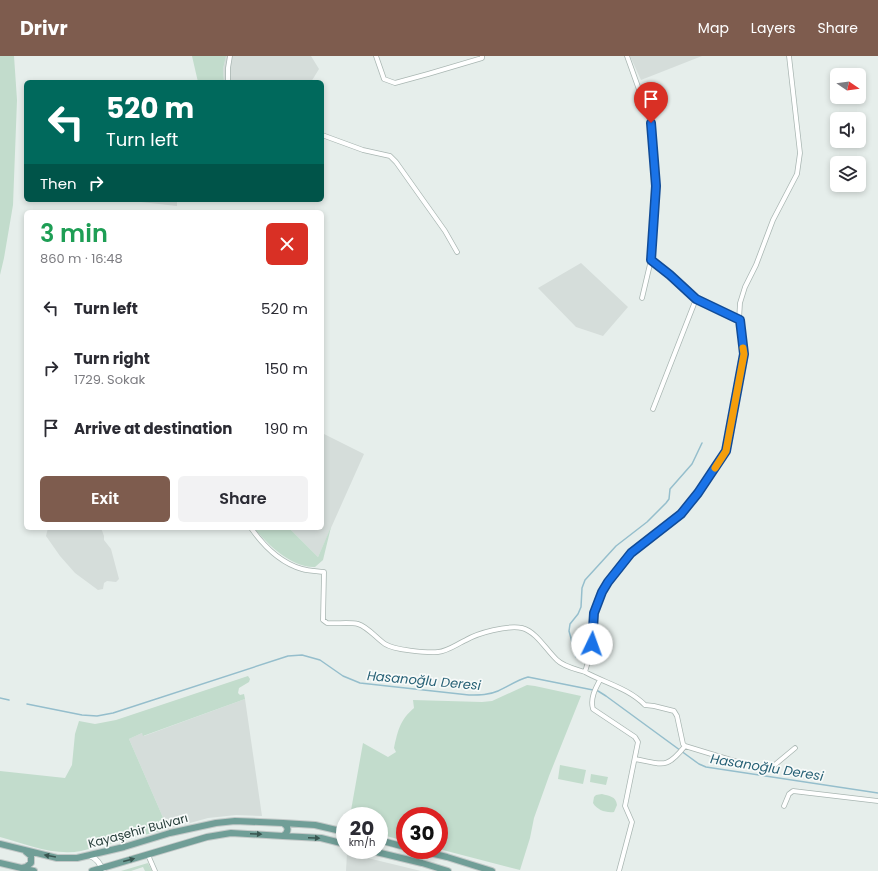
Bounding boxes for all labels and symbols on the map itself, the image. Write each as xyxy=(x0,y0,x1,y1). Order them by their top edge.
north arrow xyxy=(830,68,866,104)
pin xyxy=(634,82,668,123)
position arrow xyxy=(571,623,613,665)
water label: Hasanoğlu Deresi xyxy=(366,666,483,695)
water label: Hasanoğlu Deresi xyxy=(709,749,826,786)
speed limit sign: 30 xyxy=(396,807,448,859)
street label: Kayaşehir Bulvarı xyxy=(86,809,190,852)
one-way arrow xyxy=(250,831,262,838)
one-way arrow xyxy=(308,834,320,841)
one-way arrow xyxy=(44,853,56,859)
one-way arrow xyxy=(123,857,135,863)

